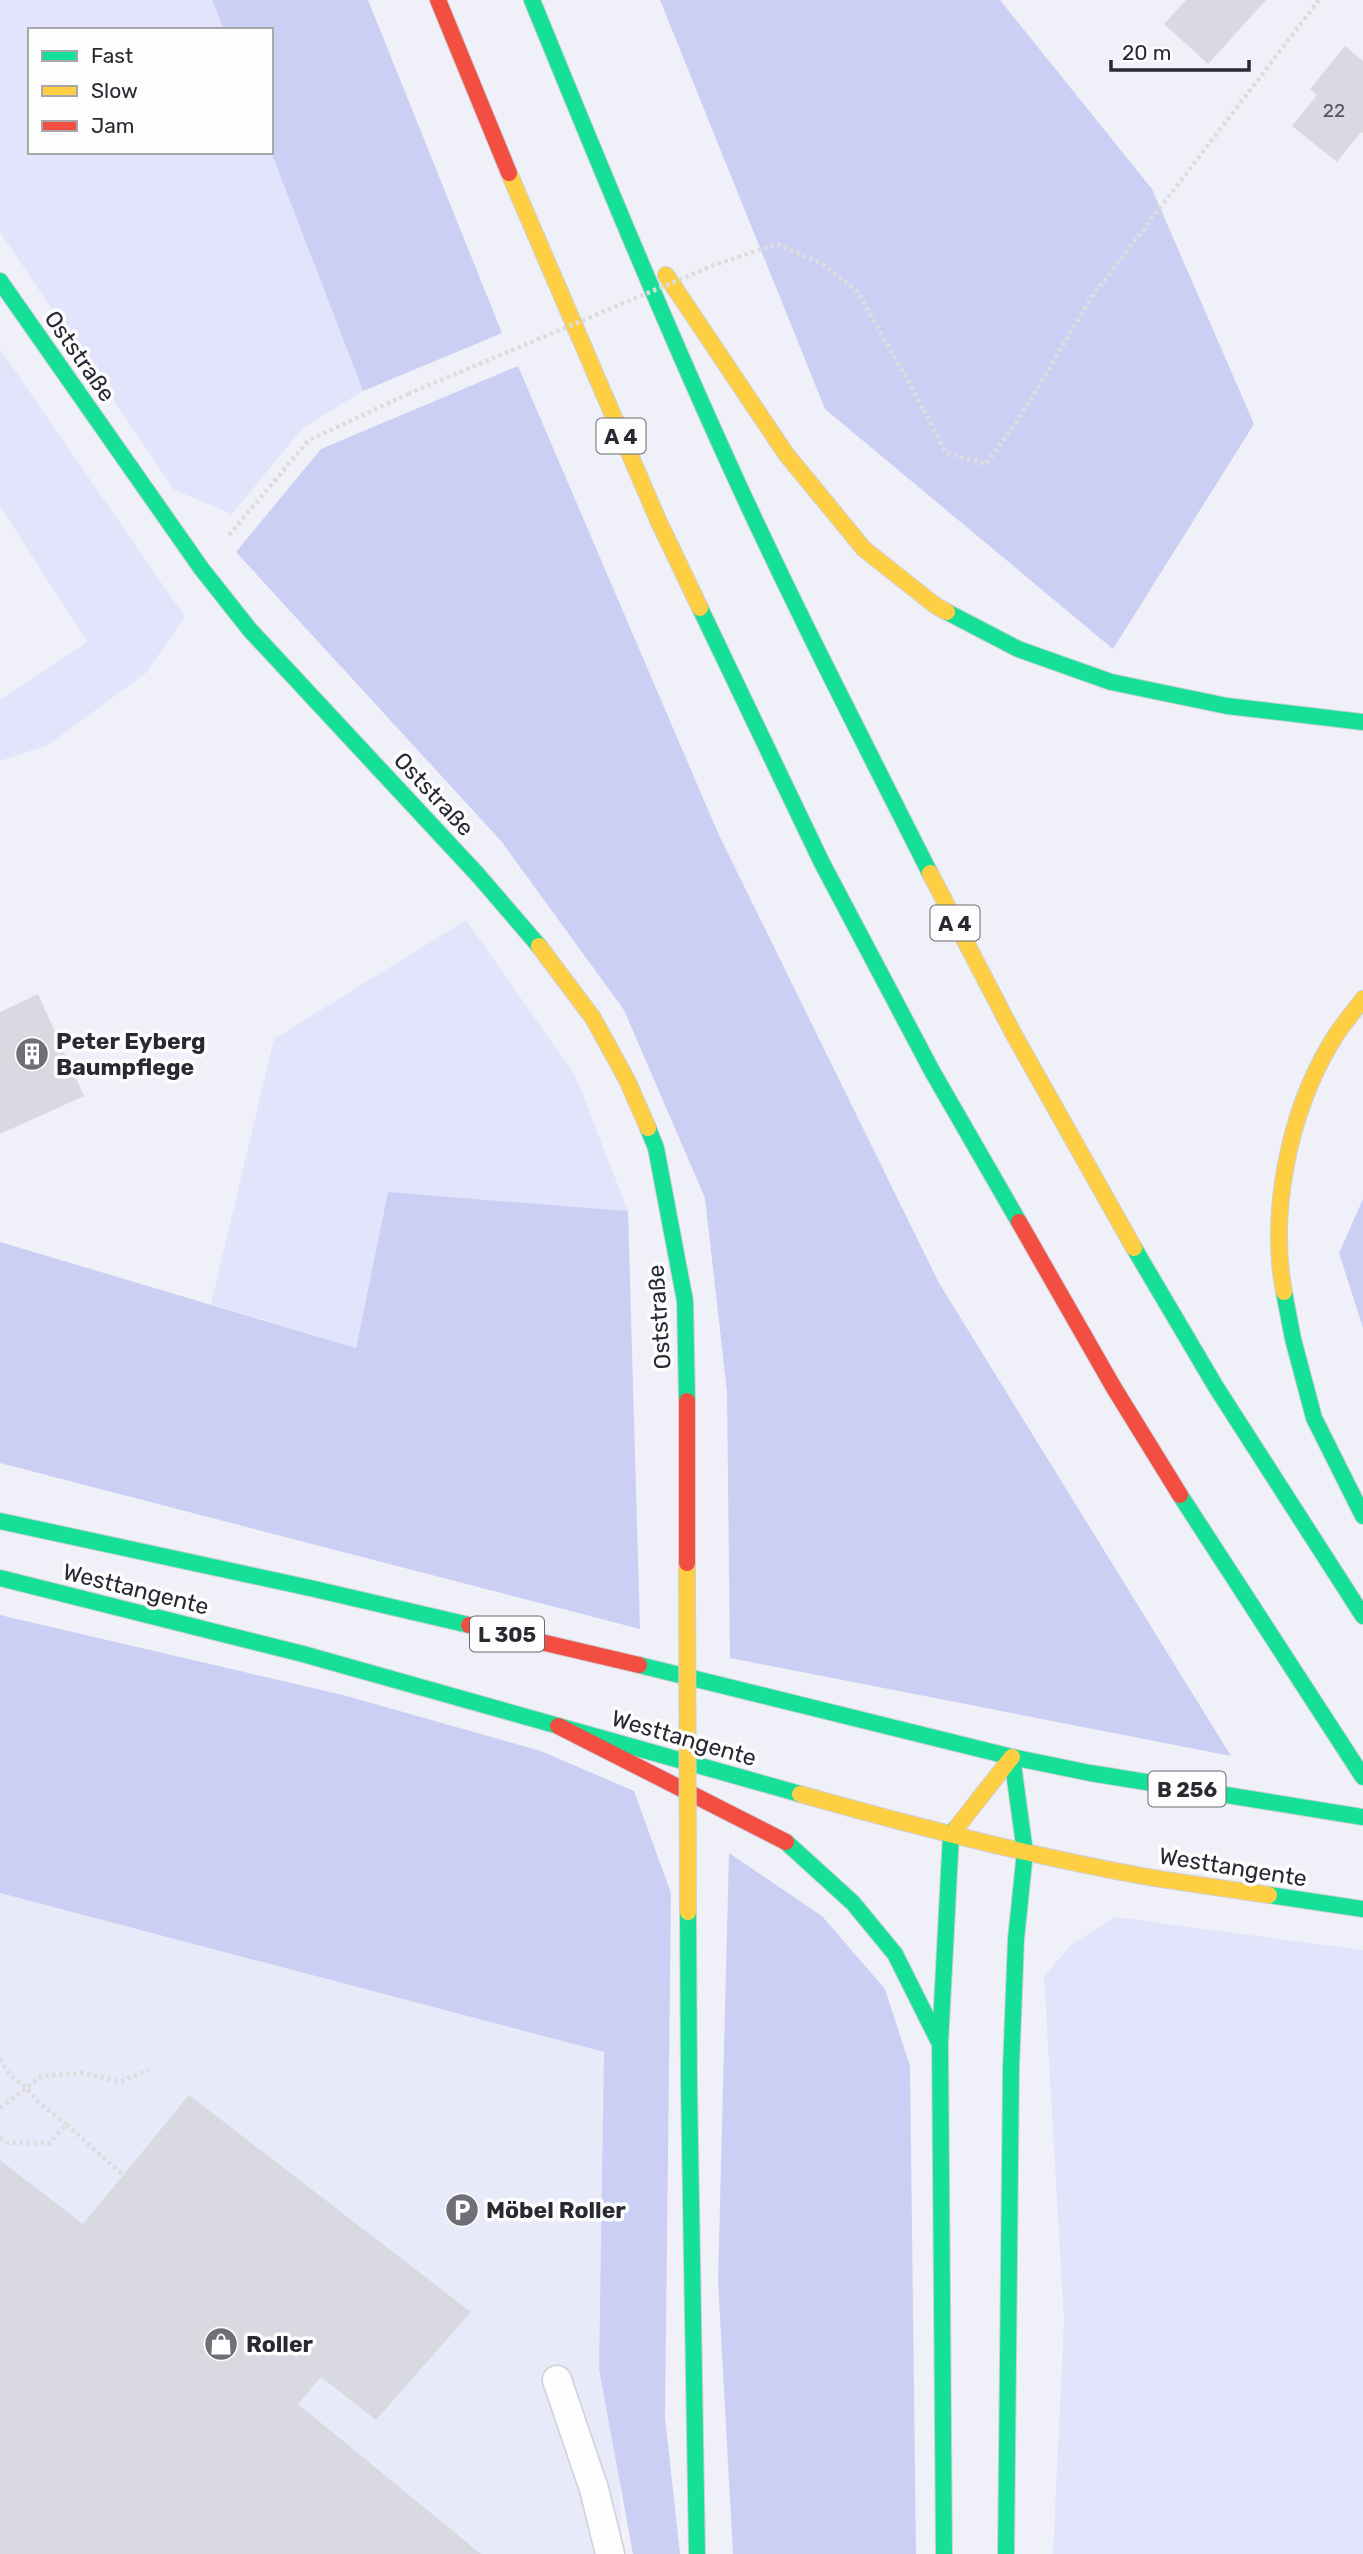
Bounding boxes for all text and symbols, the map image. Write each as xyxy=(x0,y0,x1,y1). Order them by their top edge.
legend xyxy=(28,28,273,154)
scale bar xyxy=(1111,28,1249,72)
text: 20 m xyxy=(1122,40,1171,65)
text: Fast xyxy=(91,43,133,68)
text: Slow xyxy=(91,78,138,103)
house number: 22 xyxy=(1323,99,1345,122)
text: Jam xyxy=(91,113,135,138)
street label: Oststraße xyxy=(39,305,121,407)
road number: A 4 xyxy=(596,418,646,453)
street label: Oststraße xyxy=(388,746,480,842)
road number: A 4 xyxy=(930,906,979,940)
place label: Peter Eyberg Baumpflege xyxy=(56,1027,206,1081)
building icon: Peter Eyberg Baumpflege xyxy=(13,1035,51,1073)
street label: Oststraße xyxy=(641,1264,677,1370)
street label: Westtangente xyxy=(60,1557,212,1621)
road number: L 305 xyxy=(470,1616,544,1652)
street label: Westtangente xyxy=(608,1704,760,1772)
road number: B 256 xyxy=(1148,1772,1226,1806)
street label: Westtangente xyxy=(1157,1841,1309,1893)
parking icon: Möbel Roller xyxy=(443,2191,481,2229)
place label: Möbel Roller xyxy=(486,2196,626,2224)
shop icon: Roller xyxy=(202,2325,240,2363)
place label: Roller xyxy=(246,2330,314,2358)

